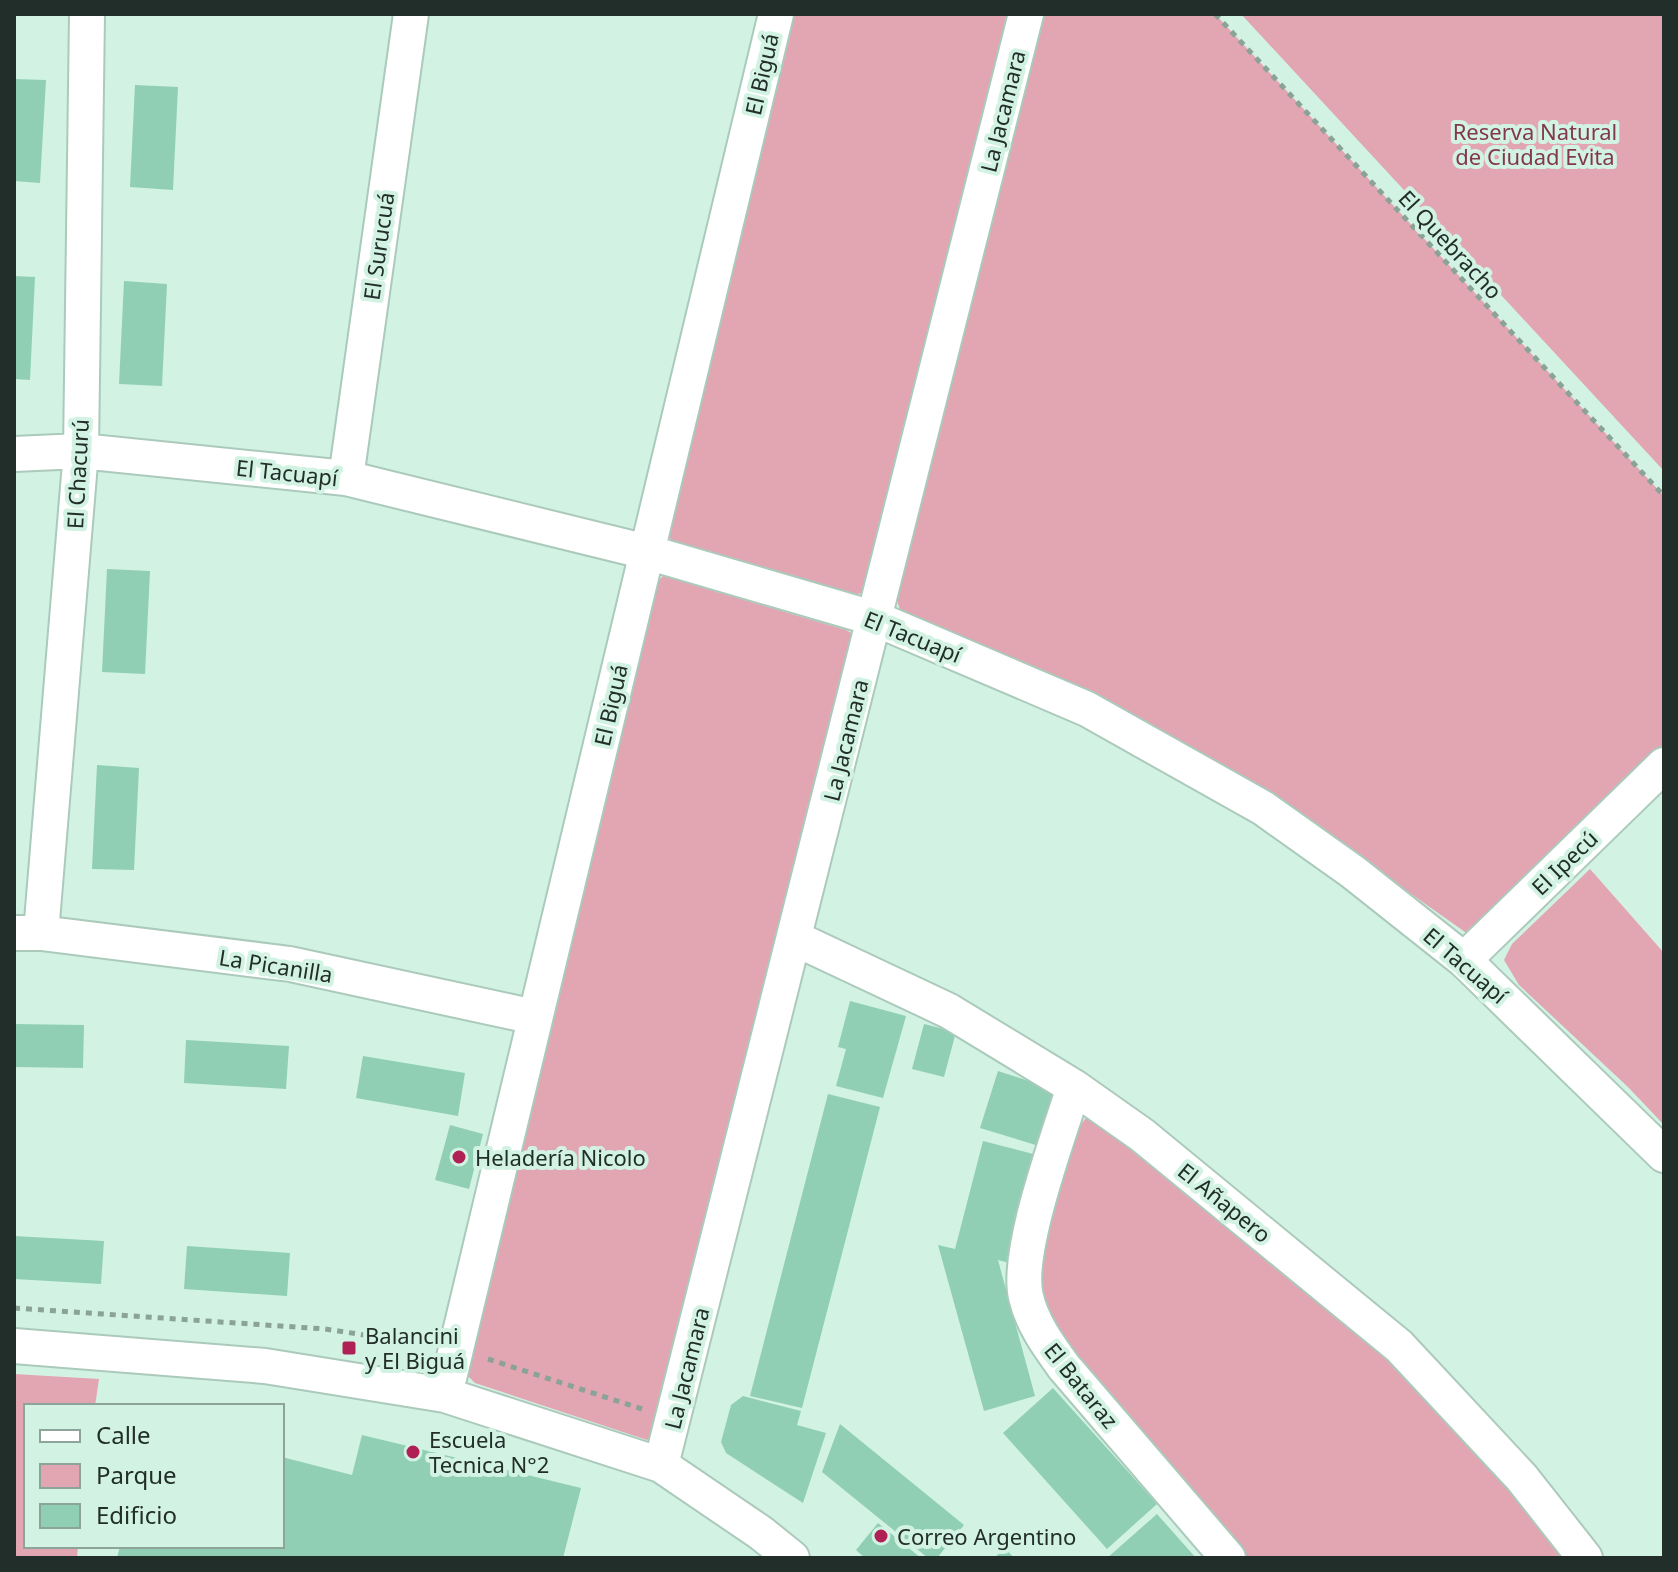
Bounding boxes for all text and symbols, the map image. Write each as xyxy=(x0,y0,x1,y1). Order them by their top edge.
street label: El Biguá xyxy=(737,30,785,118)
street label: La Jacamara xyxy=(972,47,1032,175)
park label: Reserva Natural de Ciudad Evita xyxy=(1453,116,1617,171)
street label: El Quebracho xyxy=(1393,183,1509,305)
street label: El Surucuá xyxy=(356,190,400,302)
street label: El Chacurú xyxy=(59,418,95,530)
street label: El Tacuapí xyxy=(235,452,341,492)
street label: El Tacuapí xyxy=(860,603,967,670)
street label: El Biguá xyxy=(586,661,634,749)
street label: La Jacamara xyxy=(815,676,875,804)
street label: El Ipecú xyxy=(1524,823,1604,901)
street label: El Tacuapí xyxy=(1418,920,1515,1011)
street label: La Picanilla xyxy=(217,941,335,989)
place label: Heladería Nicolo xyxy=(475,1142,646,1172)
marker: Heladería Nicolo xyxy=(450,1148,468,1166)
street label: El Añapero xyxy=(1172,1155,1278,1249)
street label: La Jacamara xyxy=(656,1304,716,1432)
place label: Balancini y El Biguá xyxy=(365,1320,465,1375)
street label: El Bataraz xyxy=(1038,1336,1126,1434)
marker: Balancini y El Biguá xyxy=(340,1339,358,1357)
legend xyxy=(24,1404,284,1548)
text: Calle xyxy=(96,1418,151,1451)
place label: Escuela Tecnica N°2 xyxy=(429,1424,549,1479)
marker: Escuela Tecnica N°2 xyxy=(404,1443,422,1461)
text: Parque xyxy=(96,1458,177,1491)
text: Edificio xyxy=(96,1498,177,1531)
place label: Correo Argentino xyxy=(897,1521,1076,1551)
marker: Correo Argentino xyxy=(872,1527,890,1545)

